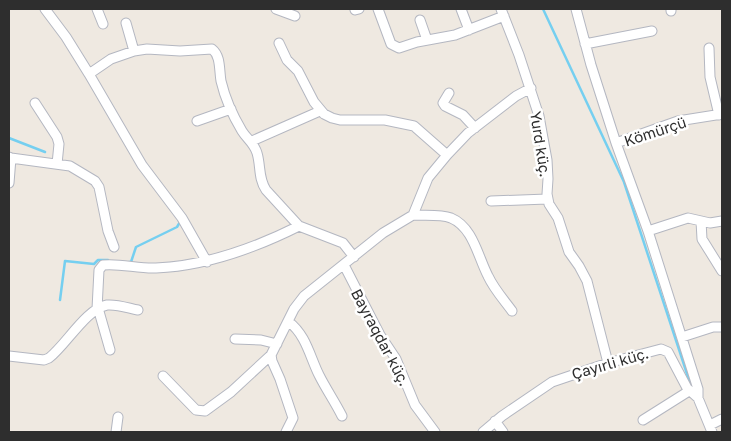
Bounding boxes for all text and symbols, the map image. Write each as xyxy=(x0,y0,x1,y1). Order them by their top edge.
street label: Yurd küç. xyxy=(527,110,555,178)
street label: Kömürçü xyxy=(622,112,688,150)
street label: Bayraqdar küç. xyxy=(348,285,414,389)
street label: Çayırli küç. xyxy=(569,343,651,383)

